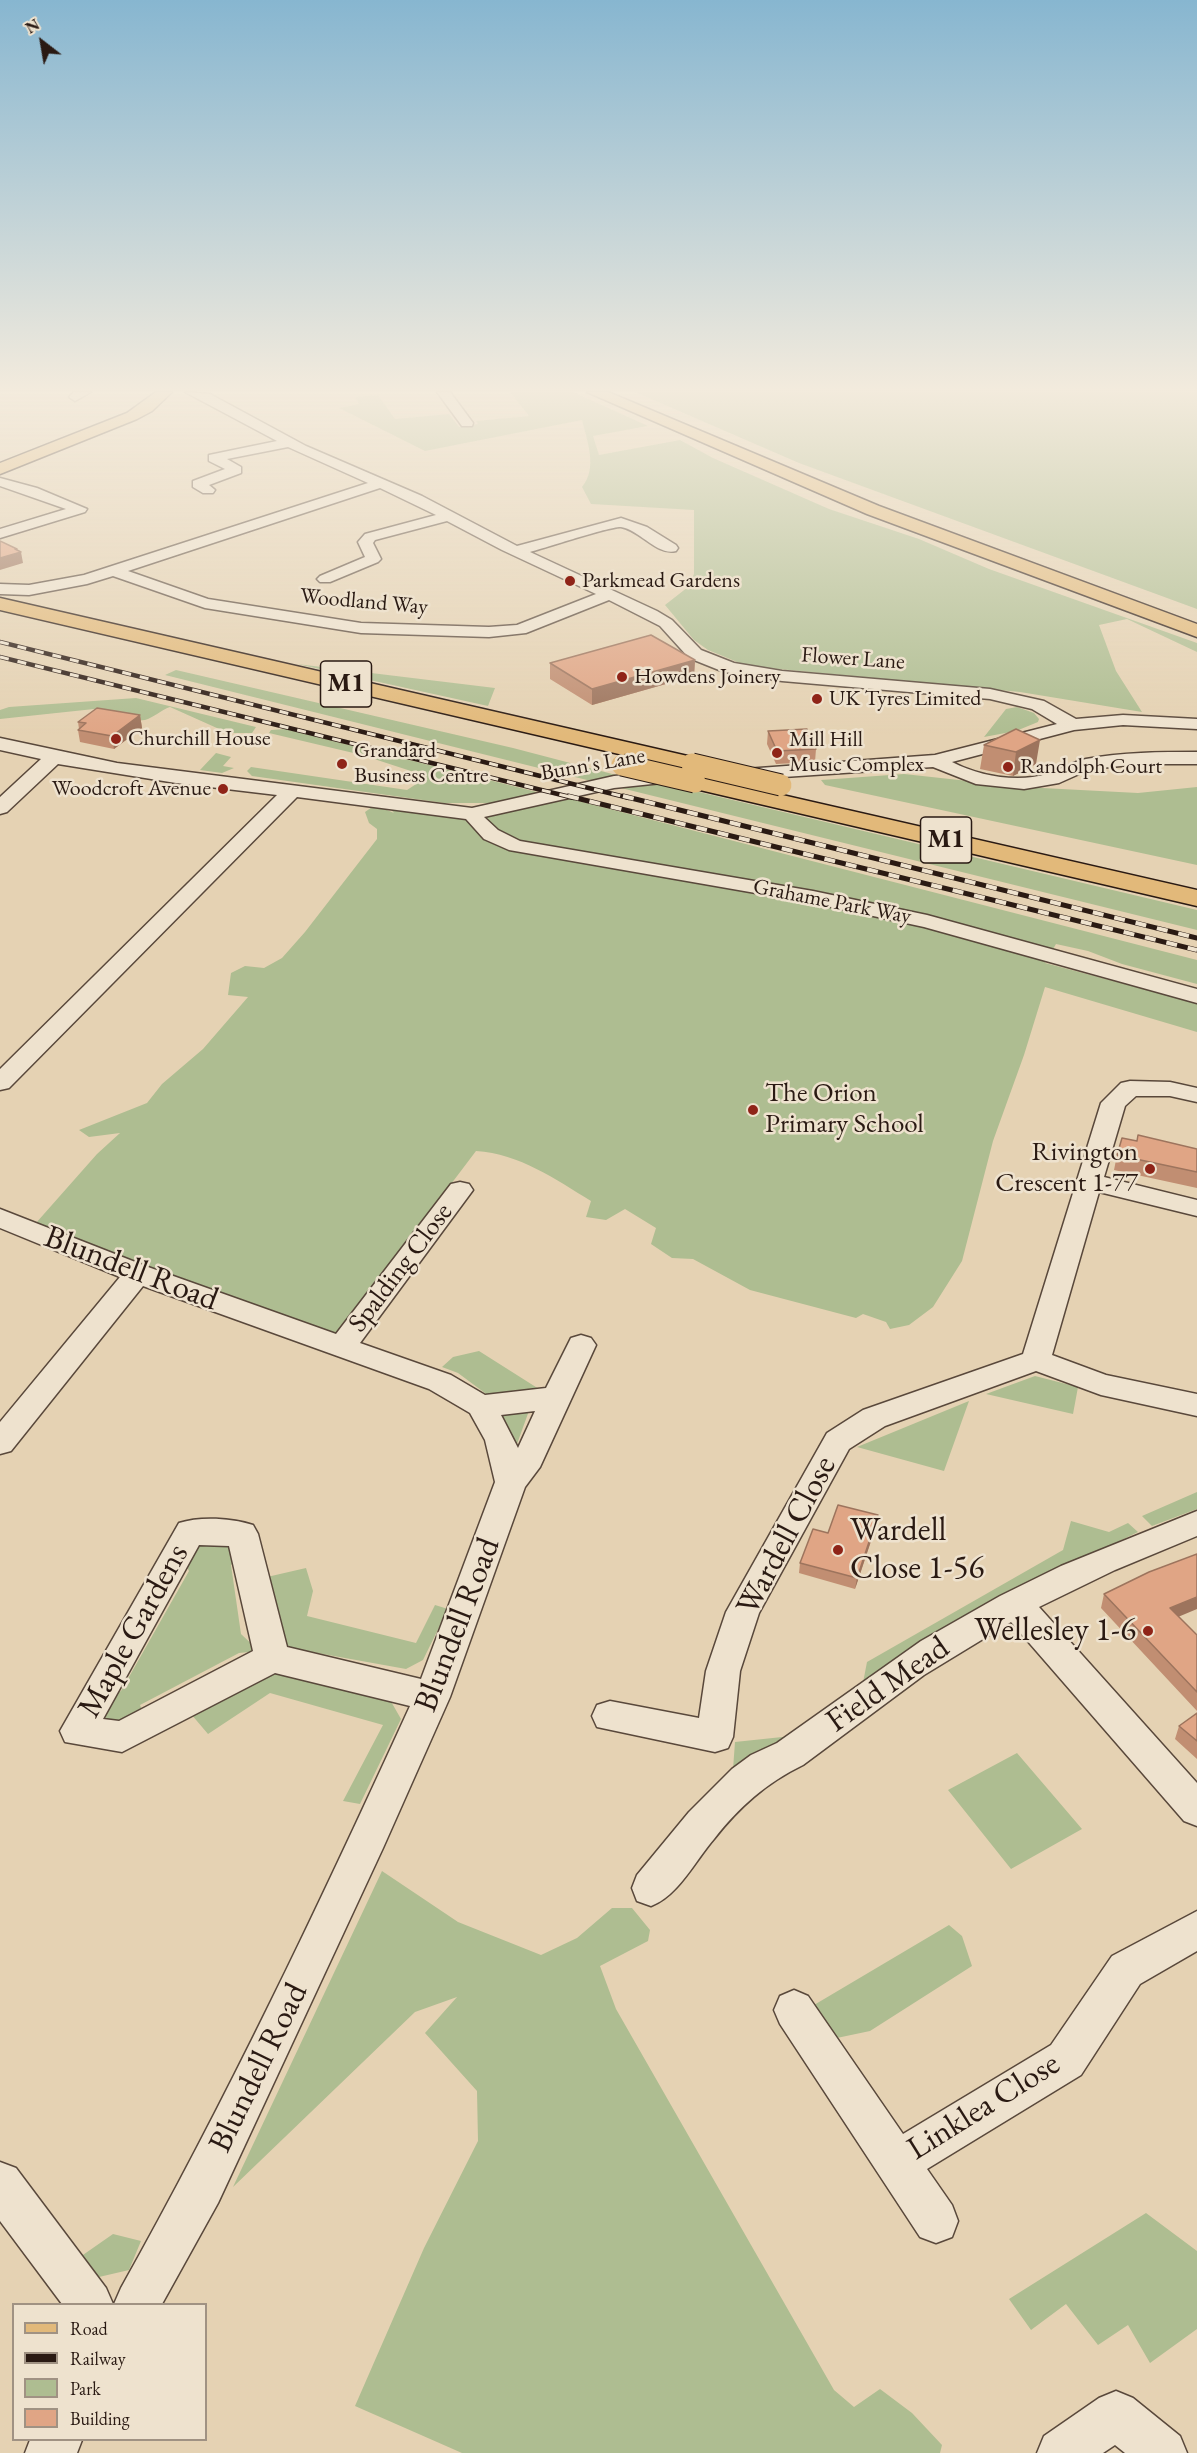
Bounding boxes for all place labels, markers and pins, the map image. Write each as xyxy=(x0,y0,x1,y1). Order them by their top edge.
place label: Parkmead Gardens xyxy=(582,568,740,594)
marker: Parkmead Gardens xyxy=(563,574,577,588)
place label: Howdens Joinery xyxy=(634,664,781,690)
marker: Howdens Joinery xyxy=(615,670,629,684)
place label: UK Tyres Limited xyxy=(829,686,981,712)
marker: UK Tyres Limited xyxy=(810,692,824,706)
place label: Churchill House xyxy=(128,726,271,752)
place label: Mill Hill Music Complex xyxy=(789,727,924,778)
marker: Churchill House xyxy=(109,732,123,746)
place label: Grandard Business Centre xyxy=(354,738,488,790)
marker: Mill Hill Music Complex xyxy=(770,746,784,760)
place label: Randolph Court xyxy=(1020,754,1162,780)
marker: Grandard Business Centre xyxy=(335,757,349,771)
marker: Randolph Court xyxy=(1001,760,1015,774)
place label: Woodcroft Avenue xyxy=(52,776,211,802)
marker: Woodcroft Avenue xyxy=(216,782,230,796)
place label: The Orion Primary School xyxy=(765,1078,924,1141)
marker: The Orion Primary School xyxy=(746,1103,760,1117)
place label: Rivington Crescent 1-77 xyxy=(995,1137,1138,1200)
marker: Rivington Crescent 1-77 xyxy=(1143,1162,1157,1176)
place label: Wardell Close 1-56 xyxy=(850,1511,984,1589)
marker: Wardell Close 1-56 xyxy=(831,1543,845,1557)
place label: Wellesley 1-6 xyxy=(974,1611,1136,1651)
marker: Wellesley 1-6 xyxy=(1141,1624,1155,1638)

